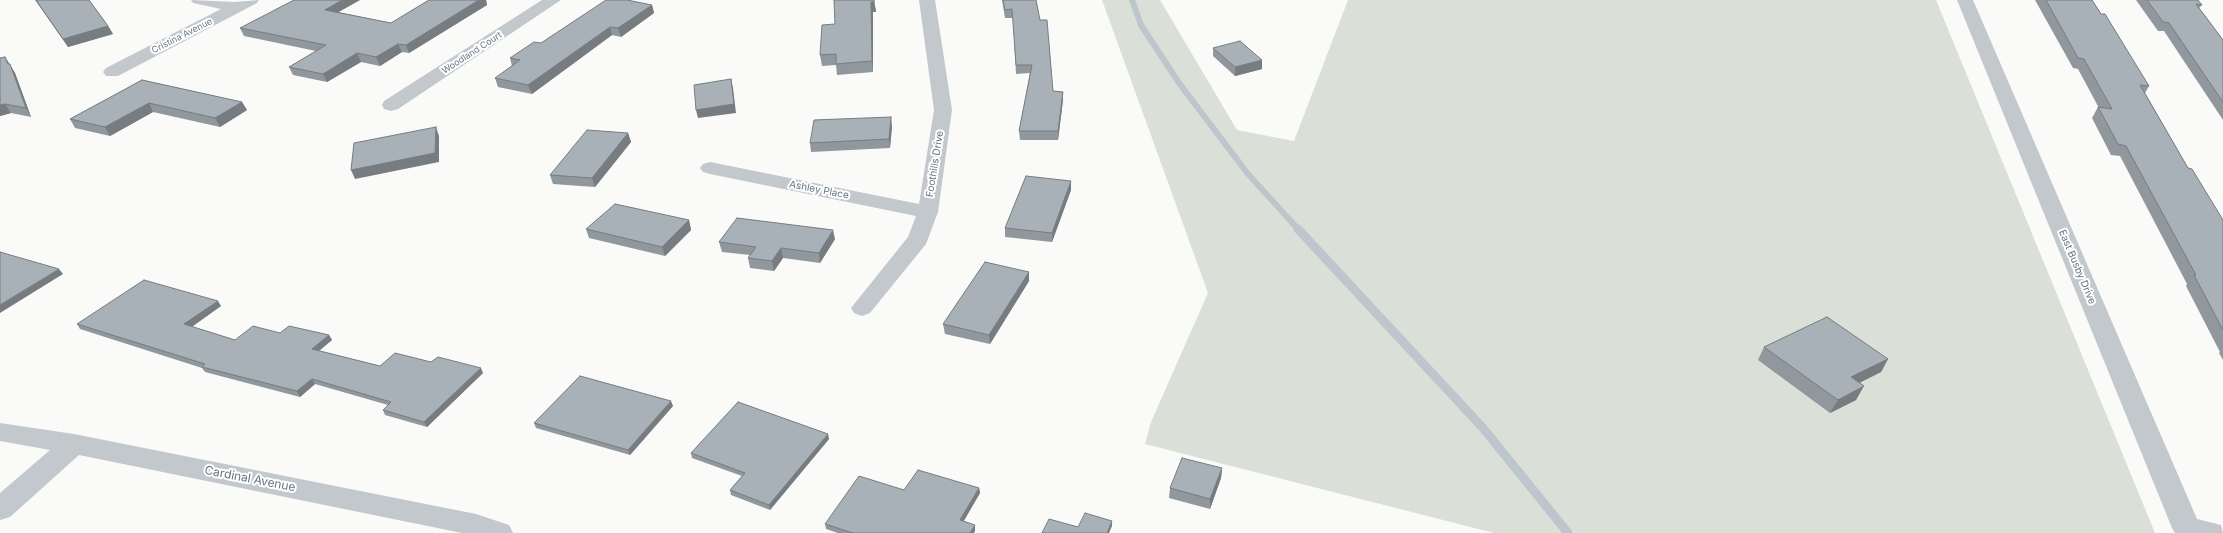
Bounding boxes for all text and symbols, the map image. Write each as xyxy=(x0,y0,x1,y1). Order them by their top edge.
street label: Cristina Avenue xyxy=(150,16,214,56)
street label: Woodland Court xyxy=(440,30,504,76)
street label: Foothills Drive xyxy=(924,130,946,198)
street label: Ashley Place xyxy=(788,178,850,202)
street label: East Busby Drive xyxy=(2056,228,2098,306)
street label: Cardinal Avenue xyxy=(203,463,297,495)

